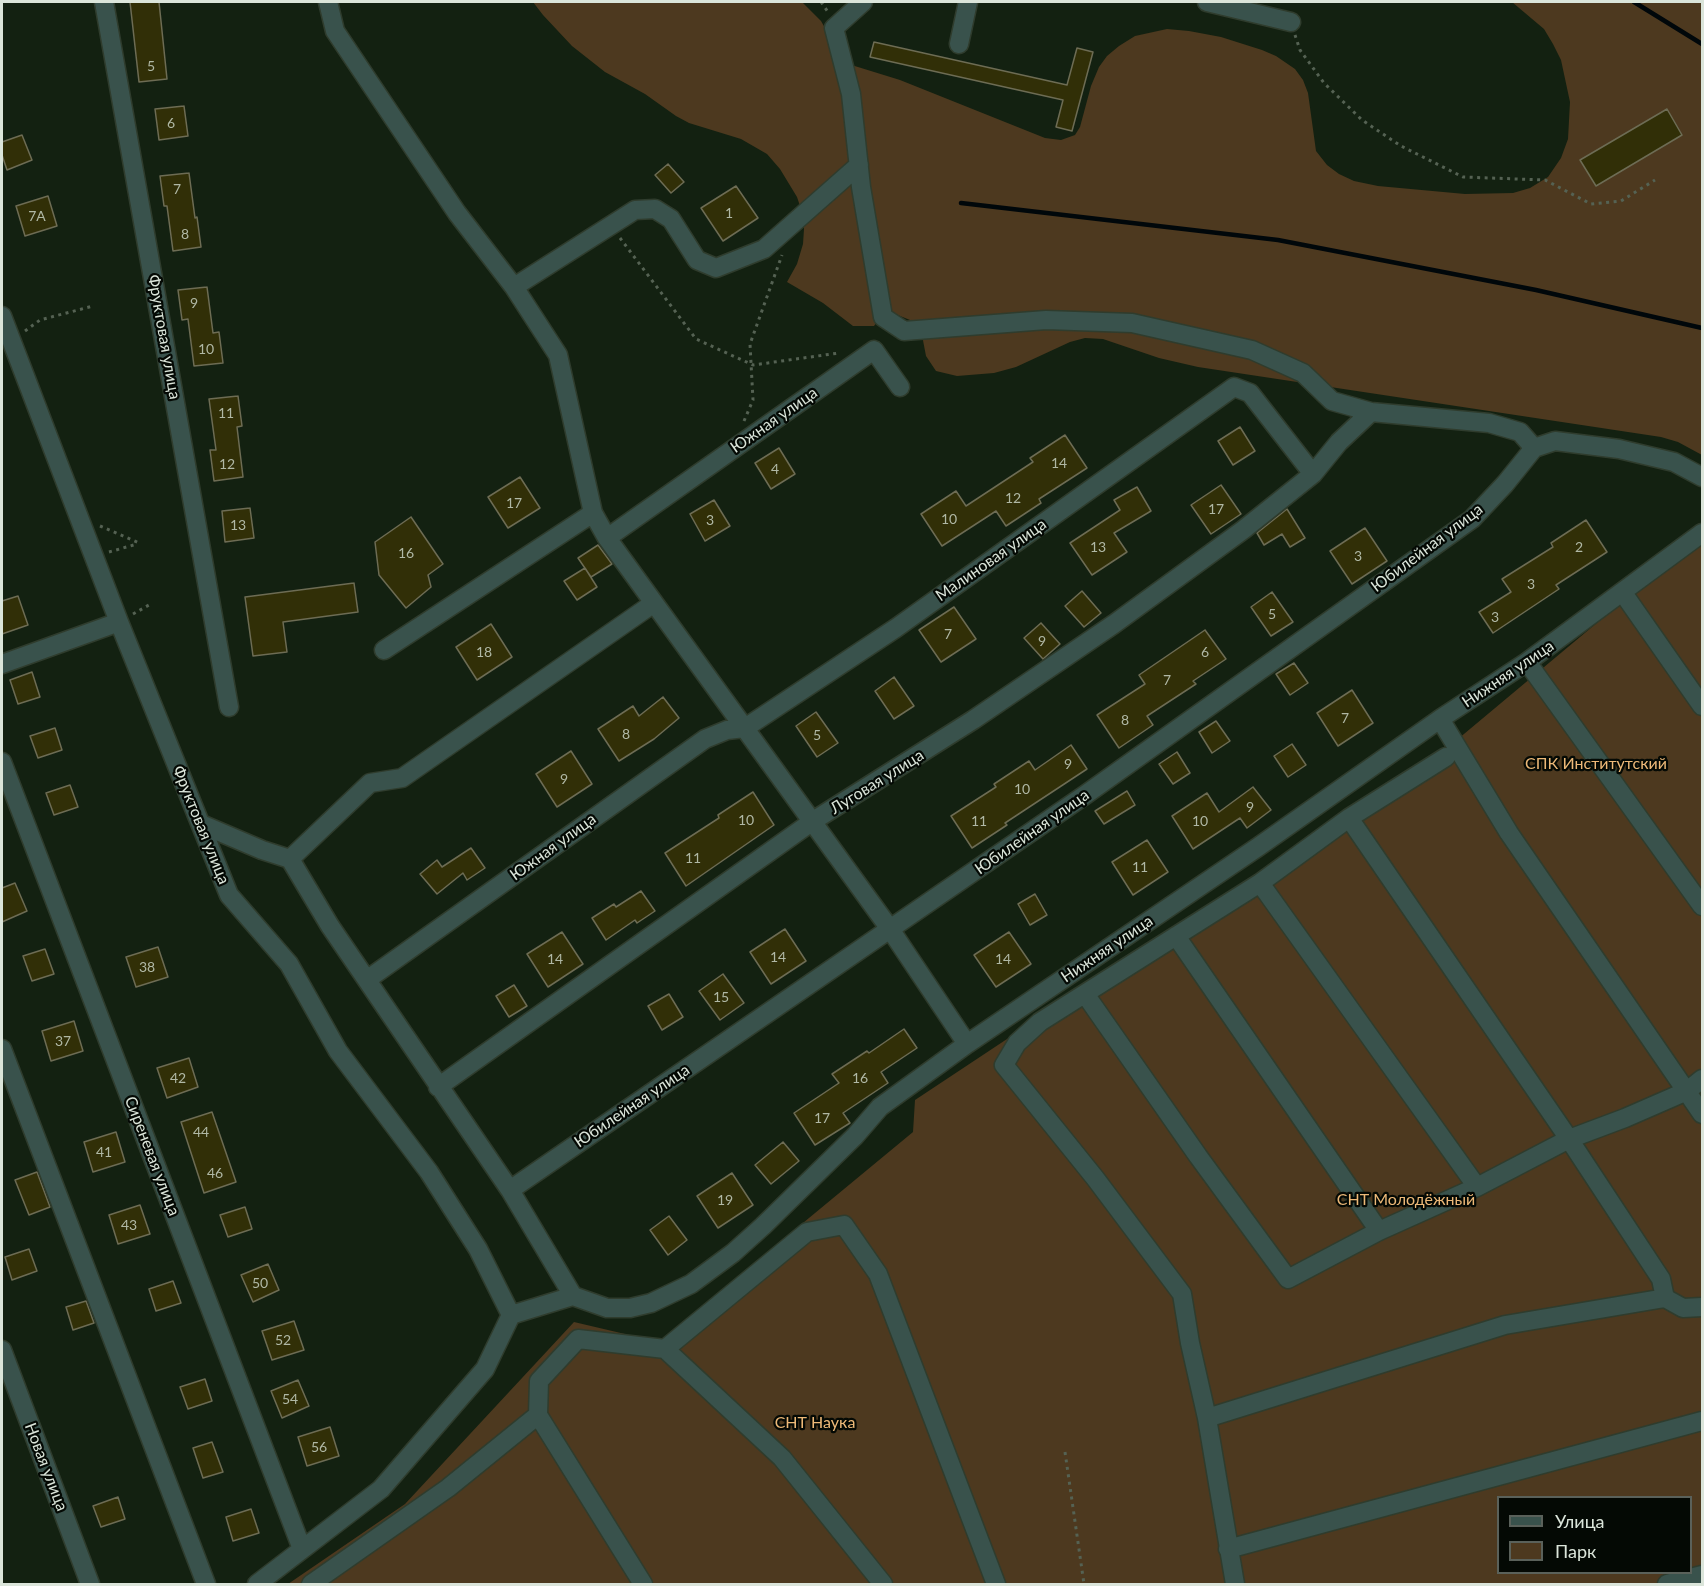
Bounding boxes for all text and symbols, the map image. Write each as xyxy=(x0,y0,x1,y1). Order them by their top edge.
house number: 5 xyxy=(147,58,155,74)
house number: 6 xyxy=(167,115,175,131)
house number: 7 xyxy=(173,181,181,197)
house number: 1 xyxy=(725,205,733,221)
house number: 7А xyxy=(28,208,46,224)
house number: 8 xyxy=(181,226,189,242)
street label: Фруктовая улица xyxy=(144,273,184,401)
house number: 9 xyxy=(190,295,198,311)
house number: 10 xyxy=(198,341,214,357)
street label: Южная улица xyxy=(727,383,821,457)
house number: 11 xyxy=(218,405,234,421)
house number: 14 xyxy=(1051,455,1067,471)
house number: 12 xyxy=(219,456,235,472)
house number: 4 xyxy=(771,461,779,477)
house number: 12 xyxy=(1005,490,1021,506)
house number: 17 xyxy=(506,495,522,511)
street label: Юбилейная улица xyxy=(1367,500,1487,596)
house number: 17 xyxy=(1208,501,1224,517)
house number: 10 xyxy=(941,511,957,527)
house number: 3 xyxy=(706,512,714,528)
street label: Малиновая улица xyxy=(932,515,1050,605)
house number: 13 xyxy=(230,517,246,533)
house number: 13 xyxy=(1090,539,1106,555)
house number: 2 xyxy=(1575,539,1583,555)
house number: 16 xyxy=(398,545,414,561)
house number: 3 xyxy=(1354,548,1362,564)
house number: 3 xyxy=(1527,576,1535,592)
house number: 5 xyxy=(1268,606,1276,622)
house number: 3 xyxy=(1491,609,1499,625)
house number: 7 xyxy=(944,626,952,642)
house number: 9 xyxy=(1038,633,1046,649)
street label: Нижняя улица xyxy=(1458,636,1558,712)
house number: 18 xyxy=(476,644,492,660)
house number: 6 xyxy=(1201,644,1209,660)
house number: 7 xyxy=(1163,672,1171,688)
house number: 7 xyxy=(1341,710,1349,726)
house number: 8 xyxy=(1121,712,1129,728)
house number: 8 xyxy=(622,726,630,742)
house number: 5 xyxy=(813,727,821,743)
street label: Луговая улица xyxy=(827,746,927,818)
park label: СПК Институтский xyxy=(1525,754,1667,774)
house number: 9 xyxy=(1064,756,1072,772)
street label: Фруктовая улица xyxy=(168,763,234,887)
house number: 9 xyxy=(560,771,568,787)
house number: 10 xyxy=(1014,781,1030,797)
street label: Юбилейная улица xyxy=(971,785,1093,879)
house number: 9 xyxy=(1246,799,1254,815)
street label: Южная улица xyxy=(506,809,600,885)
house number: 10 xyxy=(738,812,754,828)
house number: 11 xyxy=(971,813,987,829)
house number: 10 xyxy=(1192,813,1208,829)
house number: 11 xyxy=(685,850,701,866)
house number: 11 xyxy=(1132,859,1148,875)
street label: Нижняя улица xyxy=(1057,911,1157,987)
house number: 14 xyxy=(770,949,786,965)
house number: 14 xyxy=(547,951,563,967)
house number: 14 xyxy=(995,951,1011,967)
house number: 38 xyxy=(139,959,155,975)
house number: 15 xyxy=(713,989,729,1005)
house number: 37 xyxy=(55,1033,71,1049)
street label: Юбилейная улица xyxy=(571,1060,693,1152)
house number: 42 xyxy=(170,1070,186,1086)
house number: 16 xyxy=(852,1070,868,1086)
street label: Сиреневая улица xyxy=(120,1094,184,1218)
house number: 17 xyxy=(814,1110,830,1126)
house number: 44 xyxy=(193,1124,209,1140)
house number: 41 xyxy=(96,1144,112,1160)
house number: 46 xyxy=(207,1165,223,1181)
park label: СНТ Молодёжный xyxy=(1337,1190,1475,1210)
house number: 19 xyxy=(717,1192,733,1208)
house number: 43 xyxy=(121,1217,137,1233)
house number: 50 xyxy=(252,1275,268,1291)
house number: 52 xyxy=(275,1332,291,1348)
house number: 54 xyxy=(282,1391,298,1407)
park label: СНТ Наука xyxy=(775,1413,855,1433)
street label: Новая улица xyxy=(20,1420,72,1514)
house number: 56 xyxy=(311,1439,327,1455)
legend xyxy=(1497,1496,1692,1574)
text: Улица xyxy=(1555,1510,1605,1532)
text: Парк xyxy=(1555,1540,1596,1562)

